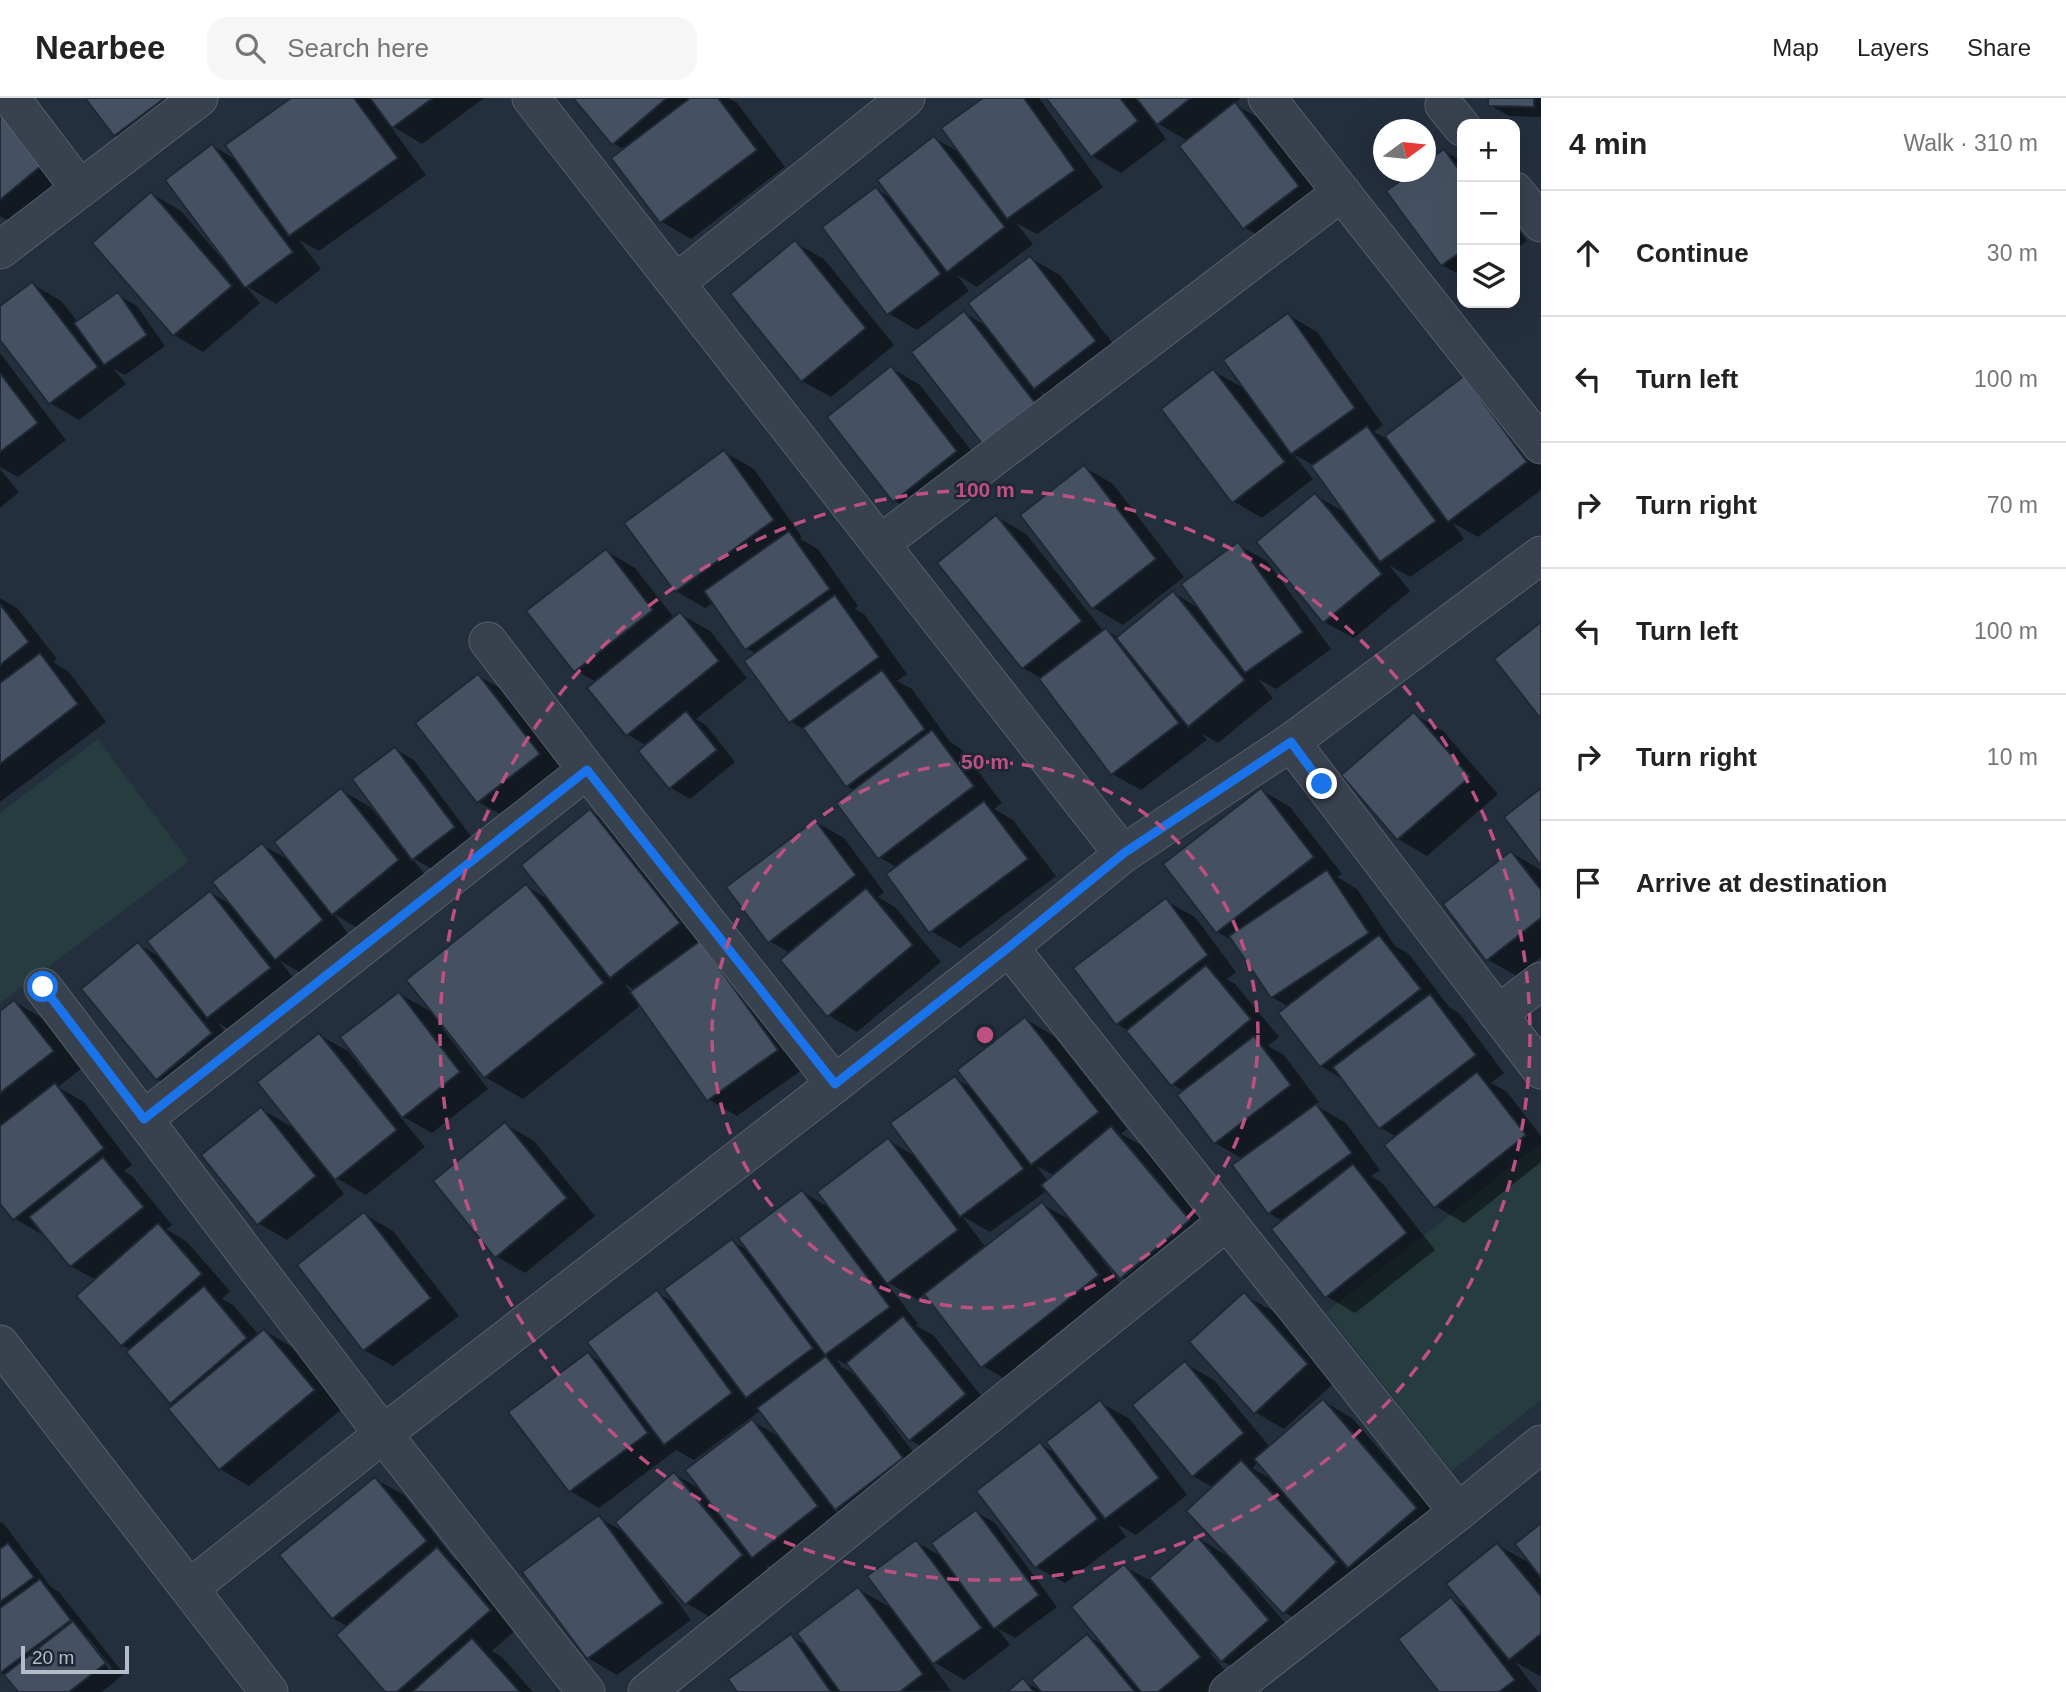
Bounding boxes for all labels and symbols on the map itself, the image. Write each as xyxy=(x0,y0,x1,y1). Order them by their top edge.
north arrow xyxy=(1373,119,1436,182)
text: 100 m xyxy=(955,478,1015,501)
text: 50 m xyxy=(961,750,1009,773)
route end xyxy=(1306,768,1337,799)
route start xyxy=(27,971,58,1002)
centre of rings xyxy=(973,1023,997,1047)
scale bar xyxy=(21,1643,130,1675)

